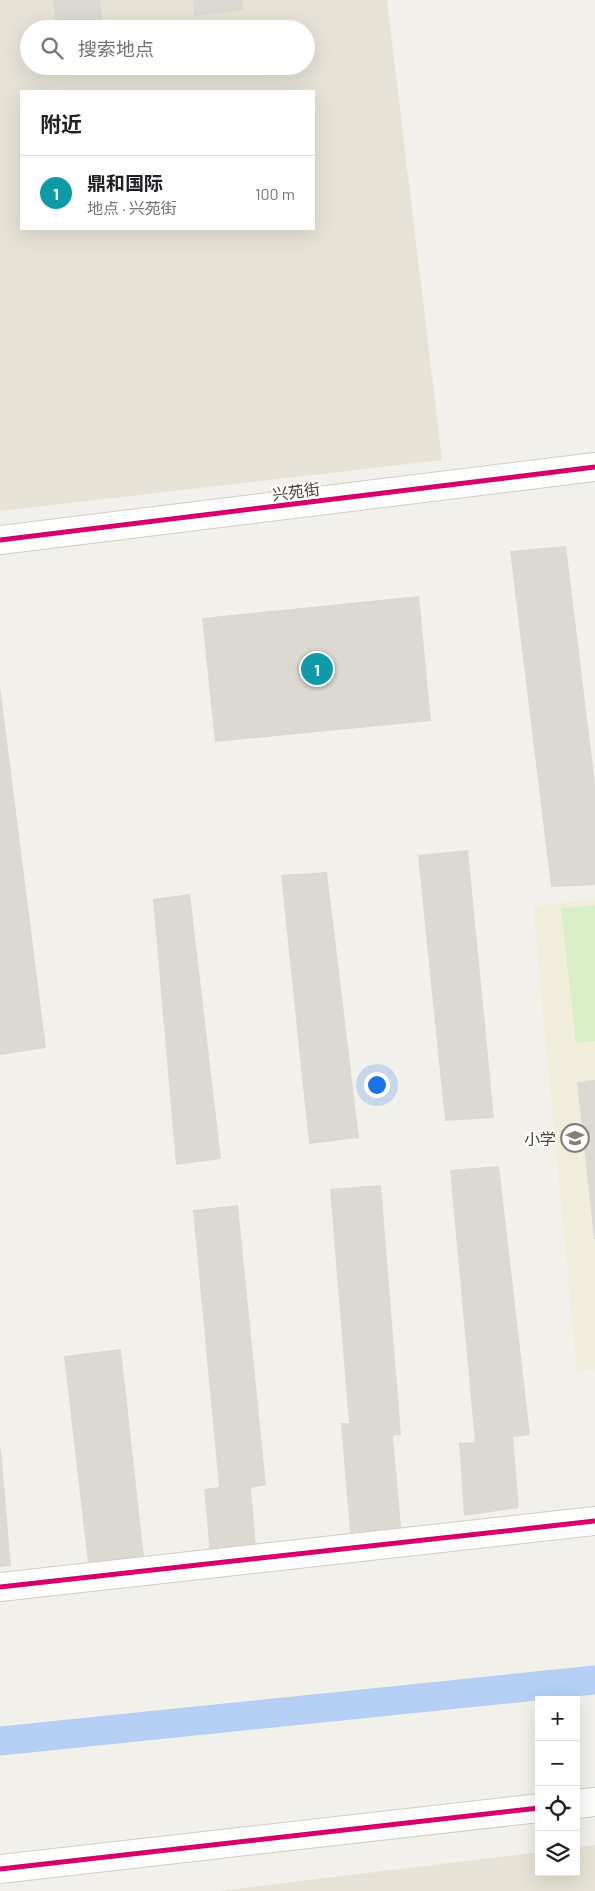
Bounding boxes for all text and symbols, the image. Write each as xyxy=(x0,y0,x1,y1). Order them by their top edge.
search box xyxy=(20,20,315,75)
icon: search xyxy=(38,34,66,62)
text: 搜索地点 xyxy=(78,37,154,60)
text: 附近 xyxy=(40,111,82,136)
text: 鼎和国际 xyxy=(87,171,163,194)
text: 1 xyxy=(53,184,59,203)
text: 100 m xyxy=(255,184,295,203)
text: 地点 · 兴苑街 xyxy=(87,198,177,217)
street label: 兴苑街 xyxy=(271,479,321,503)
pin: 1 xyxy=(301,650,333,688)
your location xyxy=(364,1072,390,1098)
school or university icon: 小学 xyxy=(560,1123,590,1153)
place label: 小学 xyxy=(524,1129,556,1148)
map controls xyxy=(535,1696,580,1876)
button: + xyxy=(535,1696,580,1741)
button: − xyxy=(535,1741,580,1786)
button: locate xyxy=(535,1786,580,1831)
button: layers xyxy=(535,1831,580,1876)

